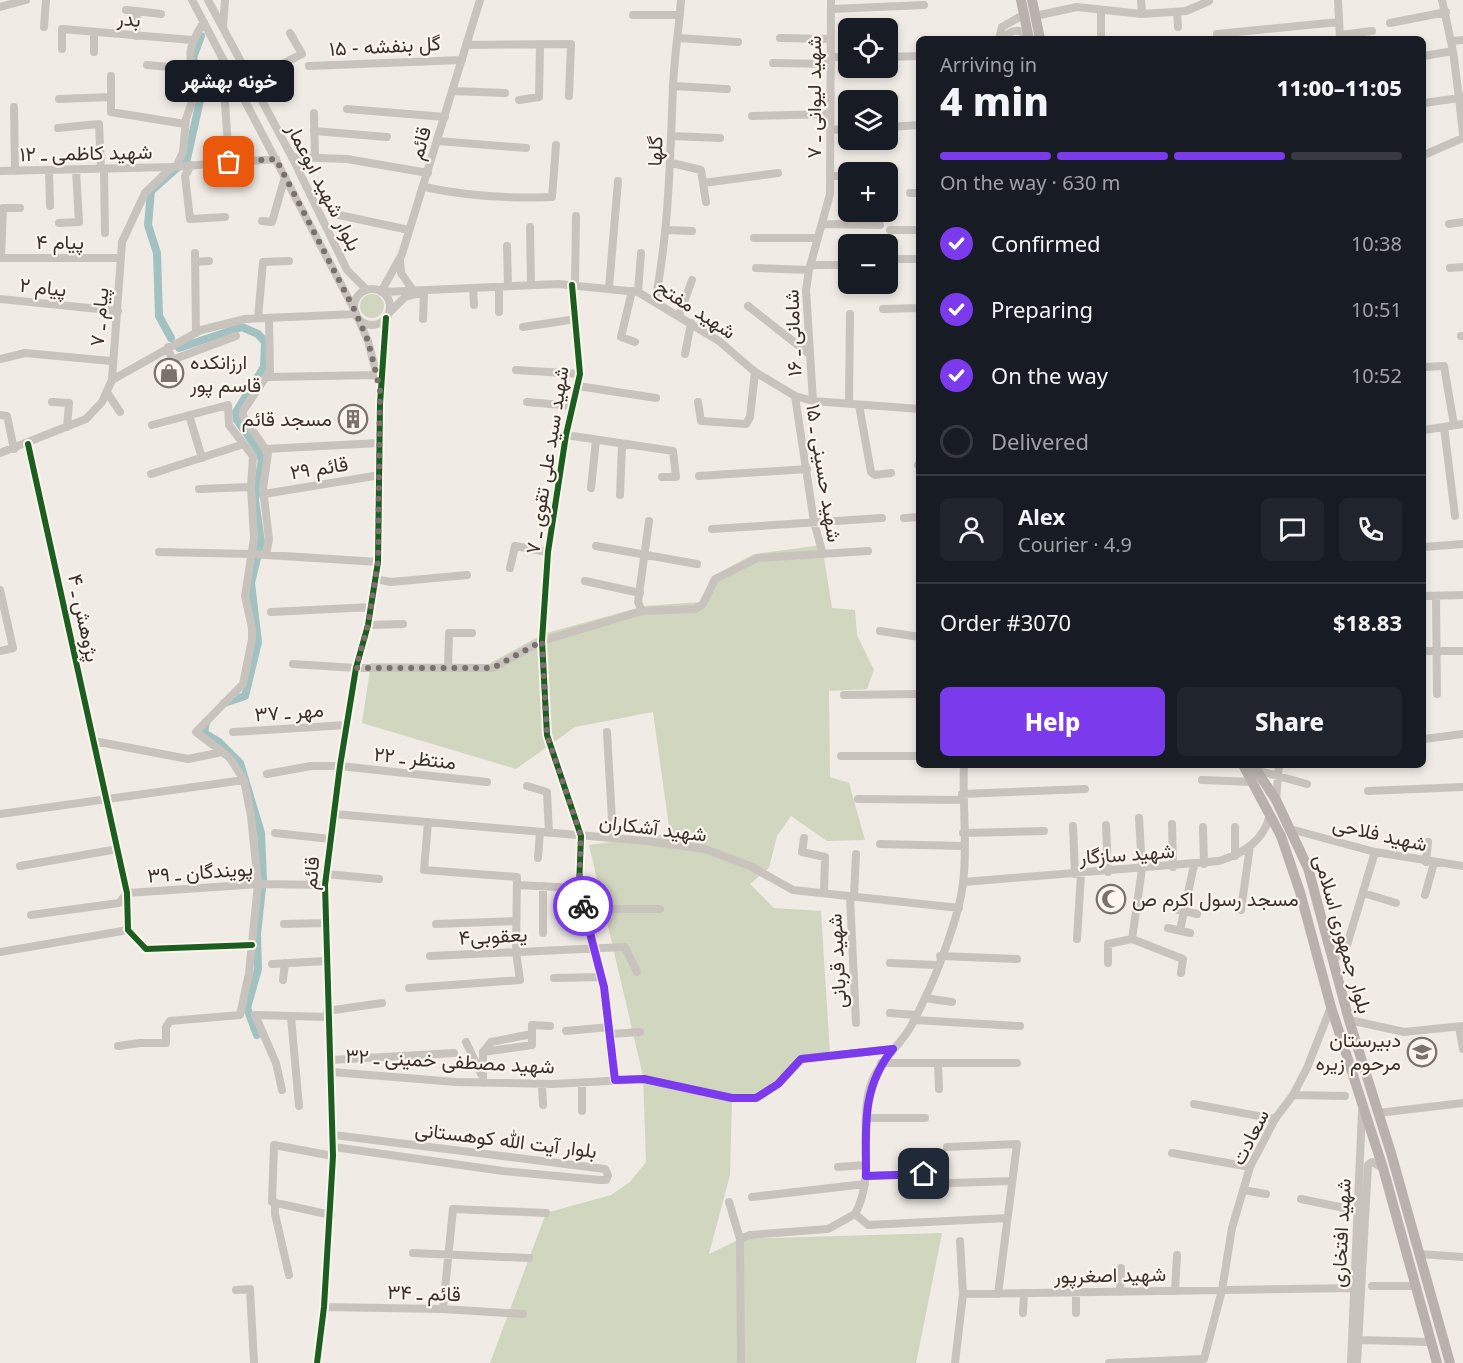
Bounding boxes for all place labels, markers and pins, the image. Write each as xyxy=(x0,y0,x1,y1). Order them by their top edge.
callout: خونه بهشهر xyxy=(164,60,294,102)
pin xyxy=(203,136,254,187)
place label: ارزانکده قاسم پور xyxy=(189,348,261,399)
shop icon: ارزانکده قاسم پور xyxy=(153,357,185,389)
building icon: مسجد قائم xyxy=(337,403,369,435)
place label: مسجد قائم xyxy=(242,405,332,432)
mosque icon: مسجد رسول اکرم ص xyxy=(1095,883,1127,915)
place label: مسجد رسول اکرم ص xyxy=(1132,885,1299,912)
place label: دبیرستان مرحوم زیره xyxy=(1316,1026,1401,1076)
school or university icon: دبیرستان مرحوم زیره xyxy=(1406,1036,1438,1068)
pin xyxy=(898,1148,949,1199)

